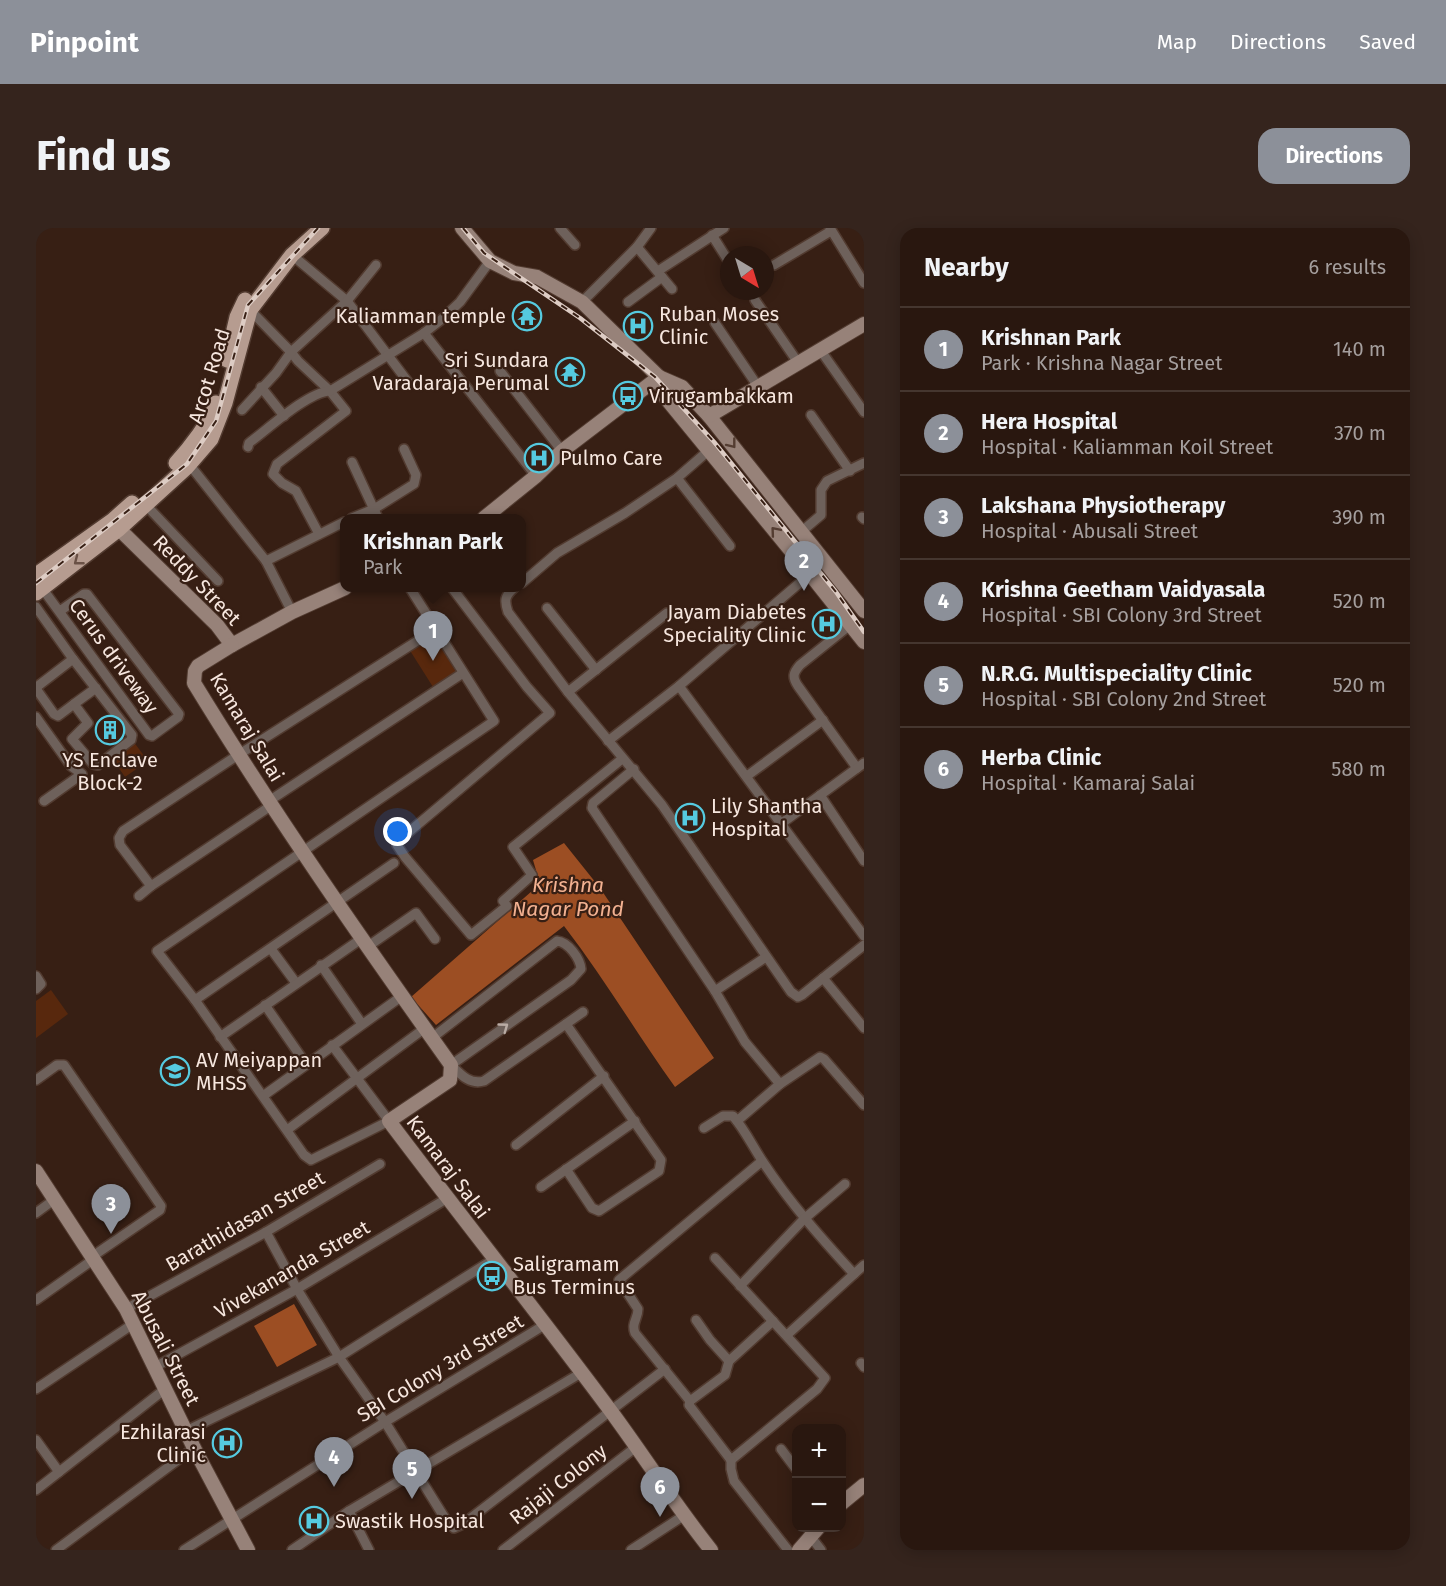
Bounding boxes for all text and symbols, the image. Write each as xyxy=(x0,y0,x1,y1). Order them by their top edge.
text: Pinpoint xyxy=(30,26,139,59)
text: Map xyxy=(1157,29,1197,55)
text: Directions xyxy=(1230,29,1326,55)
text: Saved xyxy=(1359,29,1416,55)
button: Directions xyxy=(1258,128,1410,184)
text: Find us xyxy=(36,131,171,181)
north arrow xyxy=(720,246,774,300)
text: Nearby xyxy=(924,252,1009,283)
text: 6 results xyxy=(1309,255,1386,279)
temple icon: Kaliamman temple xyxy=(511,300,543,332)
place label: Ruban Moses Clinic xyxy=(659,302,779,349)
place label: Kaliamman temple xyxy=(336,304,506,328)
hospital icon: Ruban Moses Clinic xyxy=(622,310,654,342)
text: Krishnan Park xyxy=(981,324,1121,351)
street label: Arcot Road xyxy=(183,326,235,426)
text: 1 xyxy=(939,337,948,361)
text: 140 m xyxy=(1333,337,1386,361)
place label: Sri Sundara Varadaraja Perumal xyxy=(373,348,549,395)
text: Park · Krishna Nagar Street xyxy=(981,351,1222,375)
temple icon: Sri Sundara Varadaraja Perumal xyxy=(554,356,586,388)
bus stop icon: Virugambakkam xyxy=(612,380,644,412)
place label: Virugambakkam xyxy=(649,384,794,408)
text: Hera Hospital xyxy=(981,408,1117,435)
text: 2 xyxy=(938,421,949,445)
text: 370 m xyxy=(1334,421,1386,445)
text: Hospital · Kaliamman Koil Street xyxy=(981,435,1273,459)
one-way arrow xyxy=(724,438,735,449)
hospital icon: Pulmo Care xyxy=(523,442,555,474)
place label: Pulmo Care xyxy=(560,446,663,470)
text: Lakshana Physiotherapy xyxy=(981,492,1226,519)
text: 3 xyxy=(938,505,949,529)
text: 390 m xyxy=(1332,505,1386,529)
popup xyxy=(340,514,526,592)
text: Hospital · Abusali Street xyxy=(981,519,1198,543)
one-way arrow xyxy=(771,527,782,538)
text: Krishnan Park xyxy=(363,528,503,555)
street label: Reddy Street xyxy=(148,530,246,631)
pin: 2 xyxy=(784,542,824,591)
one-way arrow xyxy=(73,553,84,564)
text: Park xyxy=(363,555,402,579)
text: Krishna Geetham Vaidyasala xyxy=(981,576,1265,603)
text: 4 xyxy=(938,589,949,613)
text: 520 m xyxy=(1333,589,1386,613)
street label: Cerus driveway xyxy=(64,594,164,718)
place label: Jayam Diabetes Speciality Clinic xyxy=(663,600,806,647)
text: Hospital · SBI Colony 3rd Street xyxy=(981,603,1262,627)
hospital icon: Jayam Diabetes Speciality Clinic xyxy=(811,608,843,640)
pin: 1 xyxy=(414,612,452,661)
text: N.R.G. Multispeciality Clinic xyxy=(981,660,1252,687)
street label: Kamaraj Salai xyxy=(205,668,289,786)
text: 5 xyxy=(938,673,949,697)
text: 520 m xyxy=(1333,673,1386,697)
text: Hospital · SBI Colony 2nd Street xyxy=(981,687,1266,711)
building icon: YS Enclave Block-2 xyxy=(94,714,126,746)
text: Herba Clinic xyxy=(981,744,1101,771)
place label: YS Enclave Block-2 xyxy=(62,748,158,795)
text: 6 xyxy=(938,757,949,781)
text: 580 m xyxy=(1331,757,1386,781)
text: Hospital · Kamaraj Salai xyxy=(981,771,1195,795)
place label: Lily Shantha Hospital xyxy=(711,794,822,841)
hospital icon: Lily Shantha Hospital xyxy=(674,802,706,834)
your location xyxy=(383,817,412,846)
water label: Krishna Nagar Pond xyxy=(512,872,624,922)
one-way arrow xyxy=(498,1023,509,1034)
place label: AV Meiyappan MHSS xyxy=(196,1048,322,1095)
school or university icon: AV Meiyappan MHSS xyxy=(159,1055,191,1087)
street label: Kamaraj Salai xyxy=(401,1111,495,1223)
street label: Barathidasan Street xyxy=(161,1165,329,1276)
pin: 3 xyxy=(92,1184,130,1234)
street label: Vivekananda Street xyxy=(210,1214,374,1323)
place label: Saligramam Bus Terminus xyxy=(513,1252,635,1299)
bus stop icon: Saligramam Bus Terminus xyxy=(476,1260,508,1292)
street label: Abusali Street xyxy=(127,1286,206,1410)
street label: SBI Colony 3rd Street xyxy=(353,1309,528,1427)
place label: Ezhilarasi Clinic xyxy=(120,1420,206,1467)
map controls xyxy=(792,1424,846,1532)
button: + xyxy=(792,1424,846,1478)
hospital icon: Ezhilarasi Clinic xyxy=(211,1427,243,1459)
pin: 4 xyxy=(314,1438,354,1487)
street label: Rajaji Colony xyxy=(505,1439,612,1529)
pin: 5 xyxy=(392,1450,431,1499)
pin: 6 xyxy=(640,1468,680,1517)
button: − xyxy=(792,1478,846,1532)
hospital icon: Swastik Hospital xyxy=(298,1505,330,1537)
place label: Swastik Hospital xyxy=(335,1509,484,1533)

